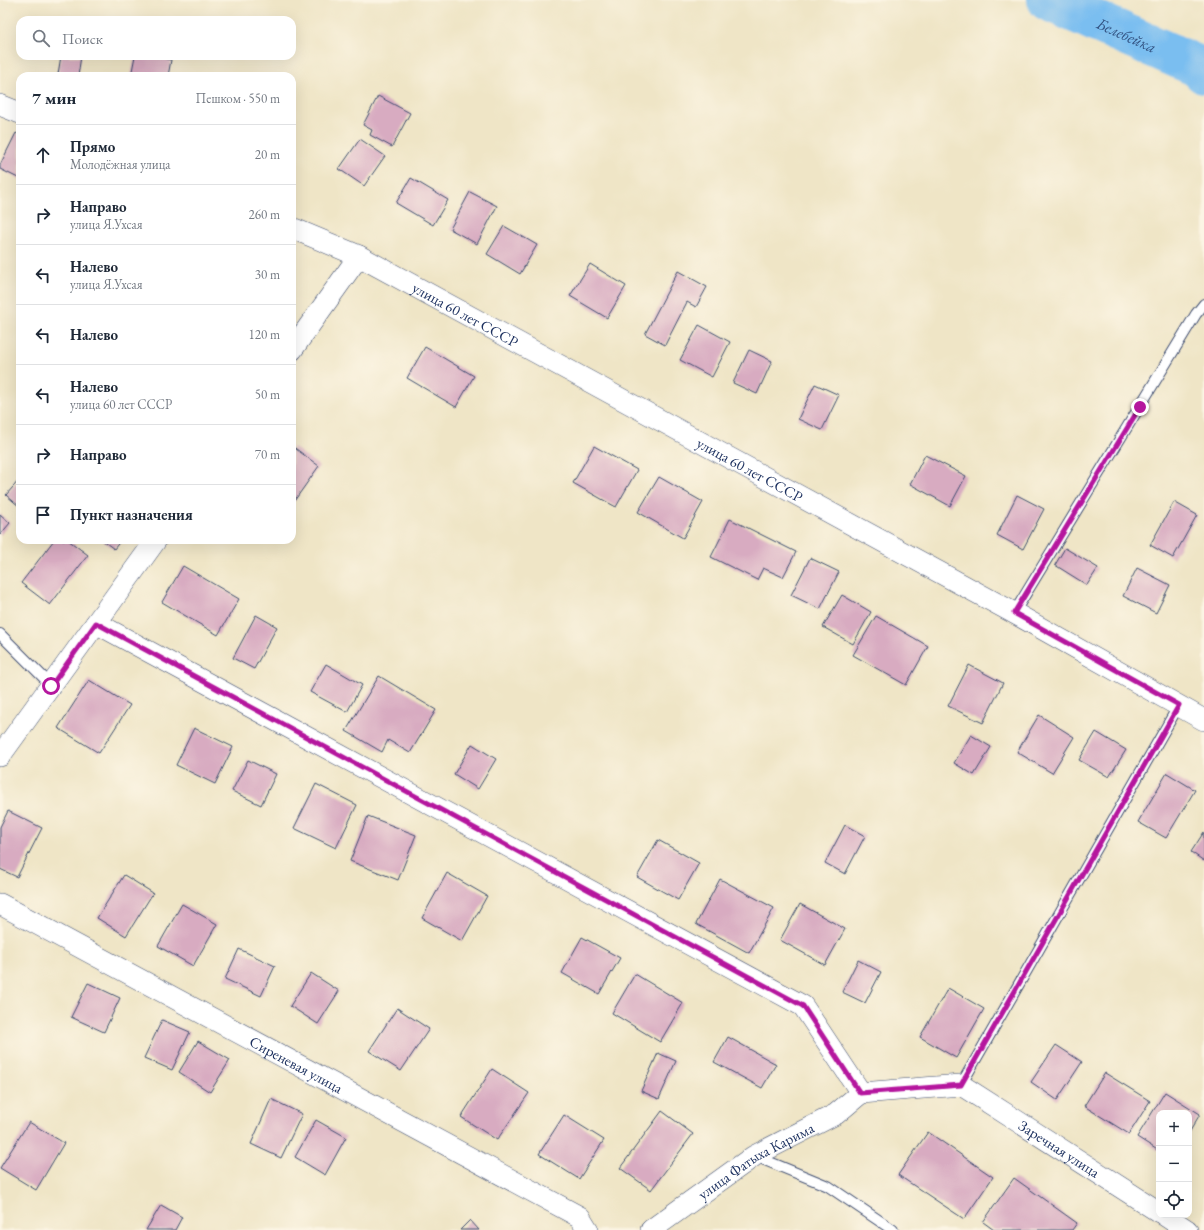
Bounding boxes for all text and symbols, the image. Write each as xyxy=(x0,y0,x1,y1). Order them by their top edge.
water label: Белебейка xyxy=(1093,12,1160,57)
search box xyxy=(16,16,296,60)
icon: search xyxy=(30,27,52,49)
text: Поиск xyxy=(62,29,103,48)
text: 7 мин xyxy=(32,87,76,109)
text: Пешком · 550 m xyxy=(196,90,280,107)
text: Прямо xyxy=(70,137,115,156)
icon: ahead xyxy=(32,144,54,166)
text: 20 m xyxy=(255,146,280,163)
text: Молодёжная улица xyxy=(70,156,171,173)
text: Направо xyxy=(70,197,127,216)
icon: right xyxy=(32,204,54,226)
text: 260 m xyxy=(249,206,280,223)
text: улица Я.Ухсая xyxy=(70,216,143,233)
text: Налево xyxy=(70,257,118,276)
icon: left xyxy=(32,264,54,286)
text: 30 m xyxy=(255,266,280,283)
text: улица Я.Ухсая xyxy=(70,276,143,293)
street label: улица 60 лет СССР xyxy=(409,278,522,351)
icon: left xyxy=(32,324,54,346)
text: Налево xyxy=(70,325,118,344)
text: 120 m xyxy=(249,326,280,343)
text: Налево xyxy=(70,377,118,396)
icon: left xyxy=(32,384,54,406)
text: 50 m xyxy=(255,386,280,403)
text: улица 60 лет СССР xyxy=(70,396,172,413)
route end xyxy=(1131,398,1149,416)
street label: улица 60 лет СССР xyxy=(694,433,806,506)
icon: right xyxy=(32,444,54,466)
text: Направо xyxy=(70,445,127,464)
text: 70 m xyxy=(255,446,280,463)
icon: arrive xyxy=(32,504,54,526)
text: Пункт назначения xyxy=(70,505,193,524)
route start xyxy=(42,677,60,695)
street label: Сиреневая улица xyxy=(247,1031,346,1097)
map controls xyxy=(1156,1110,1192,1218)
button: + xyxy=(1156,1110,1192,1146)
street label: Заречная улица xyxy=(1015,1115,1104,1181)
street label: улица Фатыха Карима xyxy=(694,1118,817,1203)
button: − xyxy=(1156,1146,1192,1182)
button: locate xyxy=(1156,1182,1192,1218)

